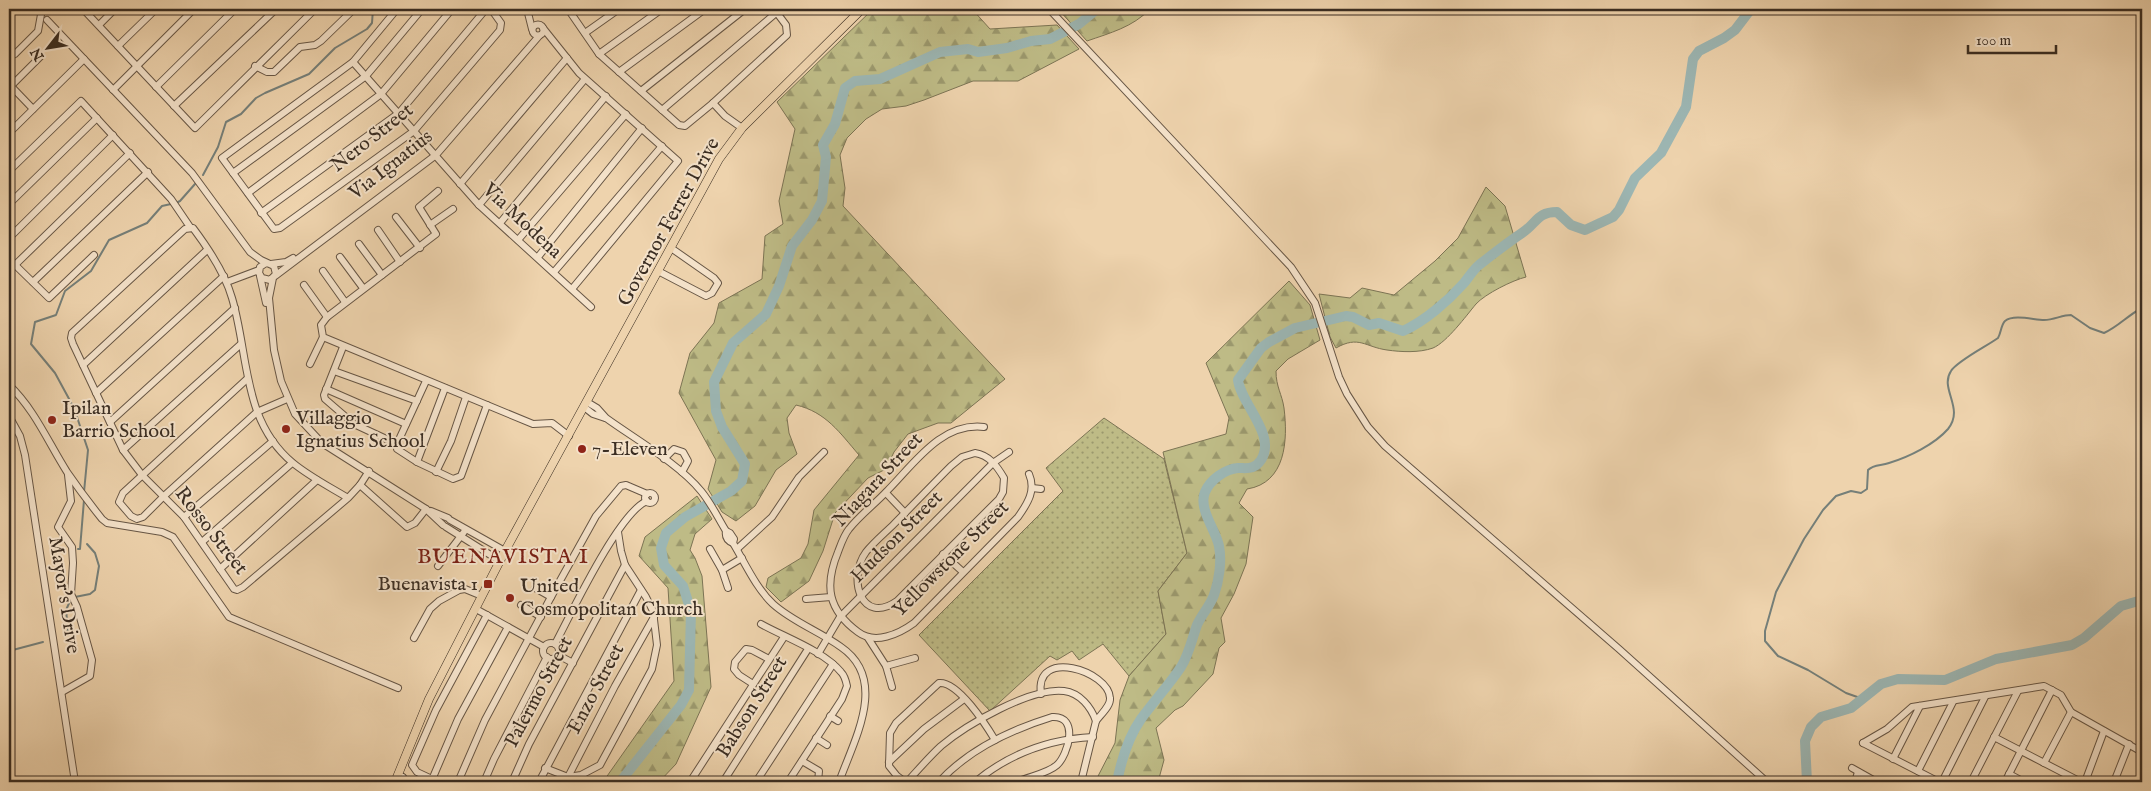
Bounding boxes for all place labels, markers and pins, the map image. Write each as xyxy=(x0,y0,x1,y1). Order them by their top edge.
place label: Ipilan Barrio School xyxy=(62,396,176,444)
place label: Villaggio Ignatius School xyxy=(295,406,426,454)
marker: Ipilan Barrio School xyxy=(46,414,58,426)
marker: Villaggio Ignatius School xyxy=(280,423,292,435)
place label: 7-Eleven xyxy=(592,437,668,462)
marker: 7-Eleven xyxy=(576,443,588,455)
place label: Buenavista 1 xyxy=(378,572,478,597)
place label: United Cosmopolitan Church xyxy=(520,574,703,622)
marker: Buenavista 1 xyxy=(482,578,494,590)
marker: United Cosmopolitan Church xyxy=(504,592,516,604)

